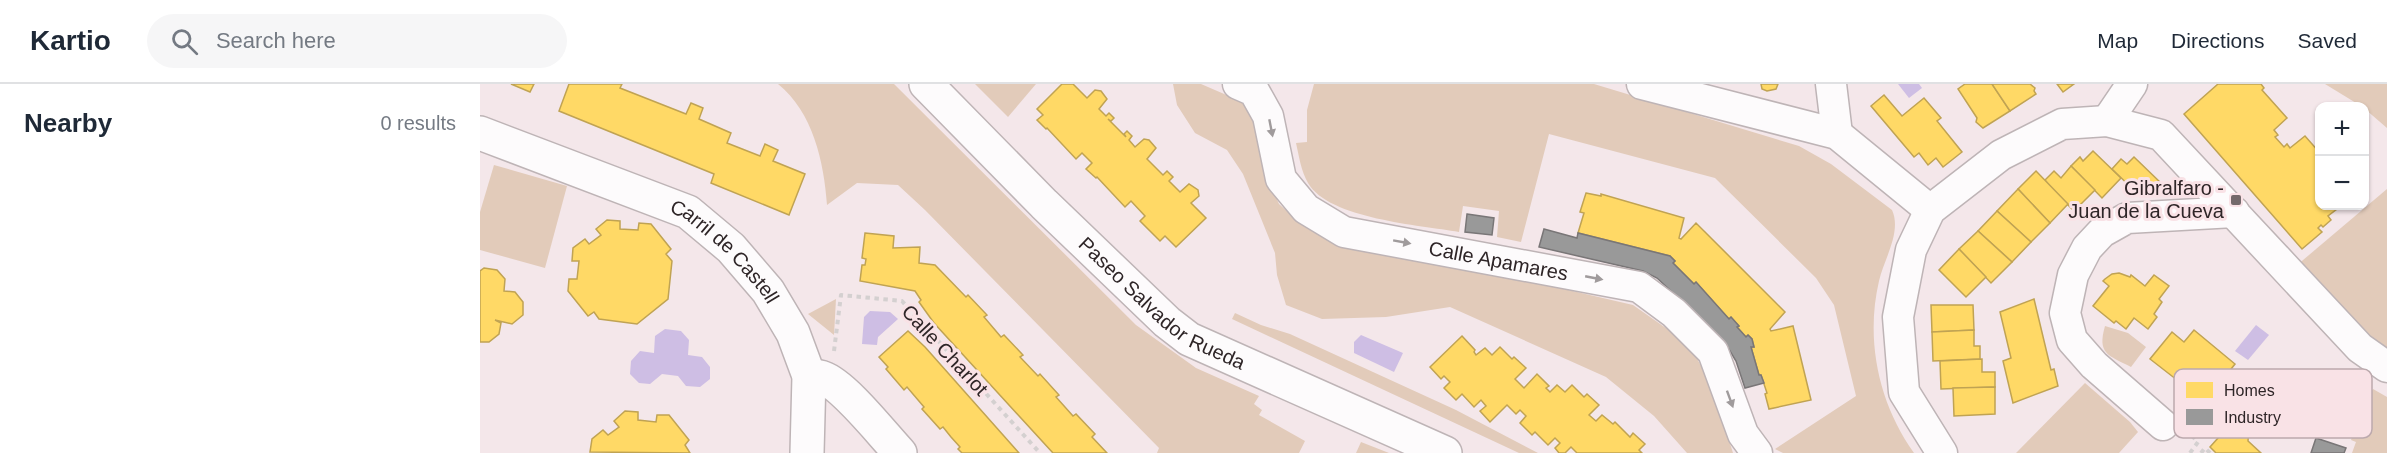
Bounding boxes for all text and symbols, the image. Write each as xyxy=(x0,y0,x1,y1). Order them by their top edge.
search box xyxy=(147,14,567,68)
text: Kartio xyxy=(30,25,111,56)
icon: search xyxy=(168,25,201,58)
text: Search here xyxy=(216,28,336,53)
text: Map xyxy=(2097,29,2138,52)
text: Directions xyxy=(2171,29,2264,52)
text: Saved xyxy=(2297,29,2357,52)
map controls xyxy=(2315,102,2369,210)
button: + xyxy=(2315,102,2369,156)
text: Nearby xyxy=(24,108,112,138)
text: 0 results xyxy=(380,112,456,134)
one-way arrow xyxy=(1267,118,1276,137)
button: − xyxy=(2315,156,2369,210)
place label: Gibralfaro - Juan de la Cueva xyxy=(2068,177,2225,222)
marker: Gibralfaro - Juan de la Cueva xyxy=(2229,193,2243,207)
street label: Carril de Castell xyxy=(668,195,784,307)
street label: Paseo Salvador Rueda xyxy=(1075,233,1249,374)
street label: Calle Apamares xyxy=(1427,237,1570,285)
one-way arrow xyxy=(1393,238,1412,247)
one-way arrow xyxy=(1585,274,1604,283)
street label: Calle Charlot xyxy=(898,300,993,400)
legend xyxy=(2174,369,2372,438)
text: Homes xyxy=(2224,382,2275,399)
one-way arrow xyxy=(1726,390,1736,408)
text: Industry xyxy=(2224,409,2281,426)

